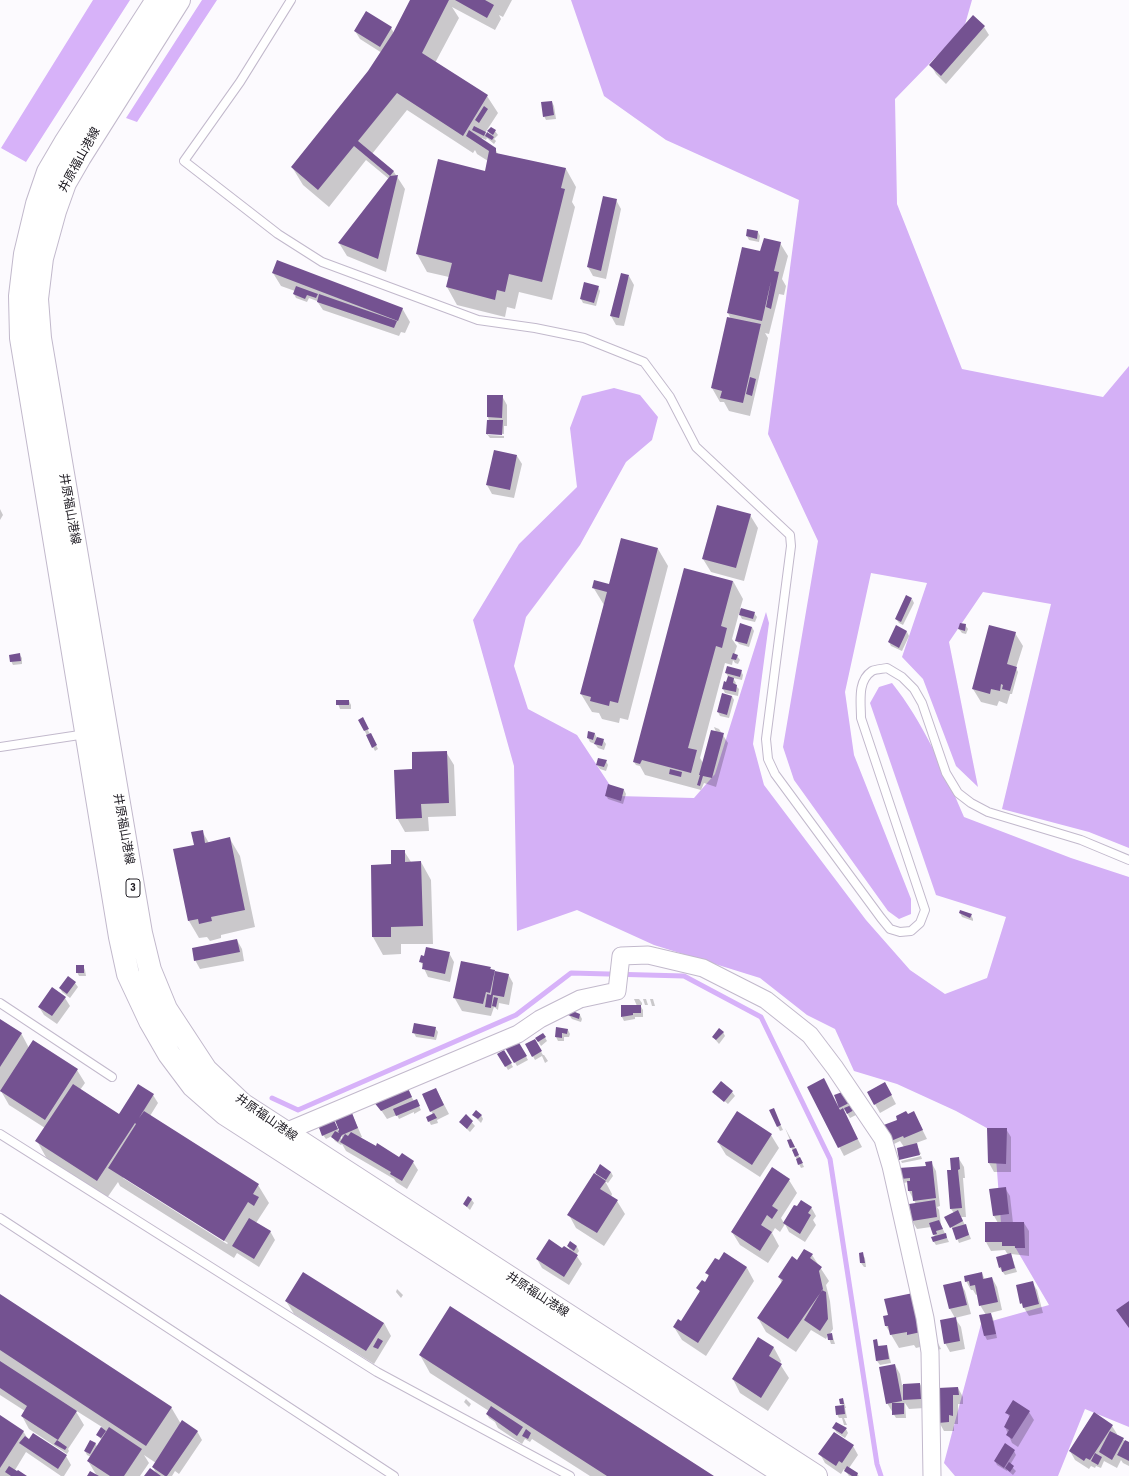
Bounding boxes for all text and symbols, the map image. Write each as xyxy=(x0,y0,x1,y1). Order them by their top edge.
street label: 井原福山港線 xyxy=(56,125,104,195)
street label: 井原福山港線 xyxy=(56,472,82,546)
street label: 井原福山港線 xyxy=(110,792,136,866)
road number: 3 xyxy=(126,879,140,897)
street label: 井原福山港線 xyxy=(232,1091,300,1145)
street label: 井原福山港線 xyxy=(503,1269,571,1321)

